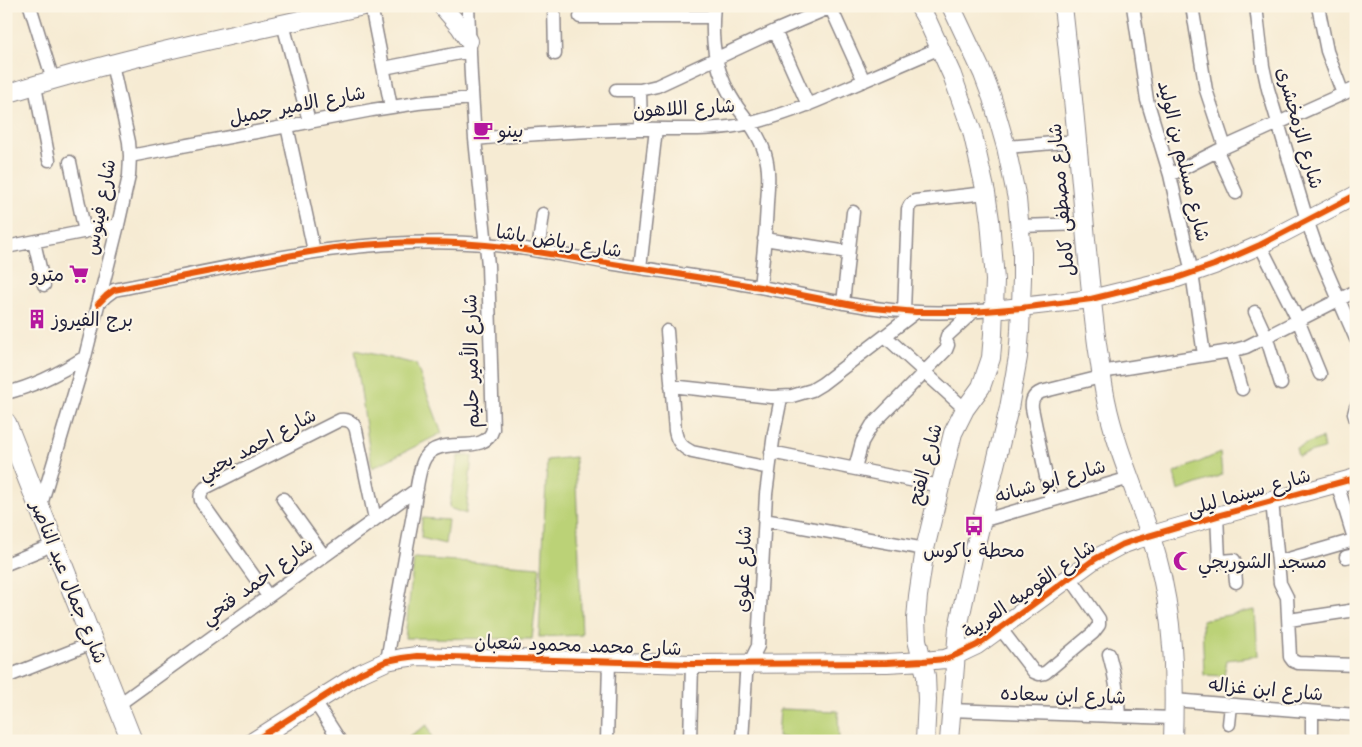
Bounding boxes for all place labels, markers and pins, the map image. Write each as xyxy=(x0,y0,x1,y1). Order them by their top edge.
place label: بينو xyxy=(497,118,523,143)
cafe icon: بينو xyxy=(472,119,494,141)
place label: مترو xyxy=(29,262,64,287)
supermarket icon: مترو xyxy=(68,263,90,285)
place label: برج الفيروز xyxy=(50,307,133,332)
building icon: برج الفيروز xyxy=(26,308,48,330)
bus stop icon: محطة باكوس xyxy=(963,515,985,537)
place label: محطة باكوس xyxy=(923,538,1025,563)
place label: مسجد الشوربجي xyxy=(1198,549,1327,578)
mosque icon: مسجد الشوربجي xyxy=(1172,550,1194,572)

